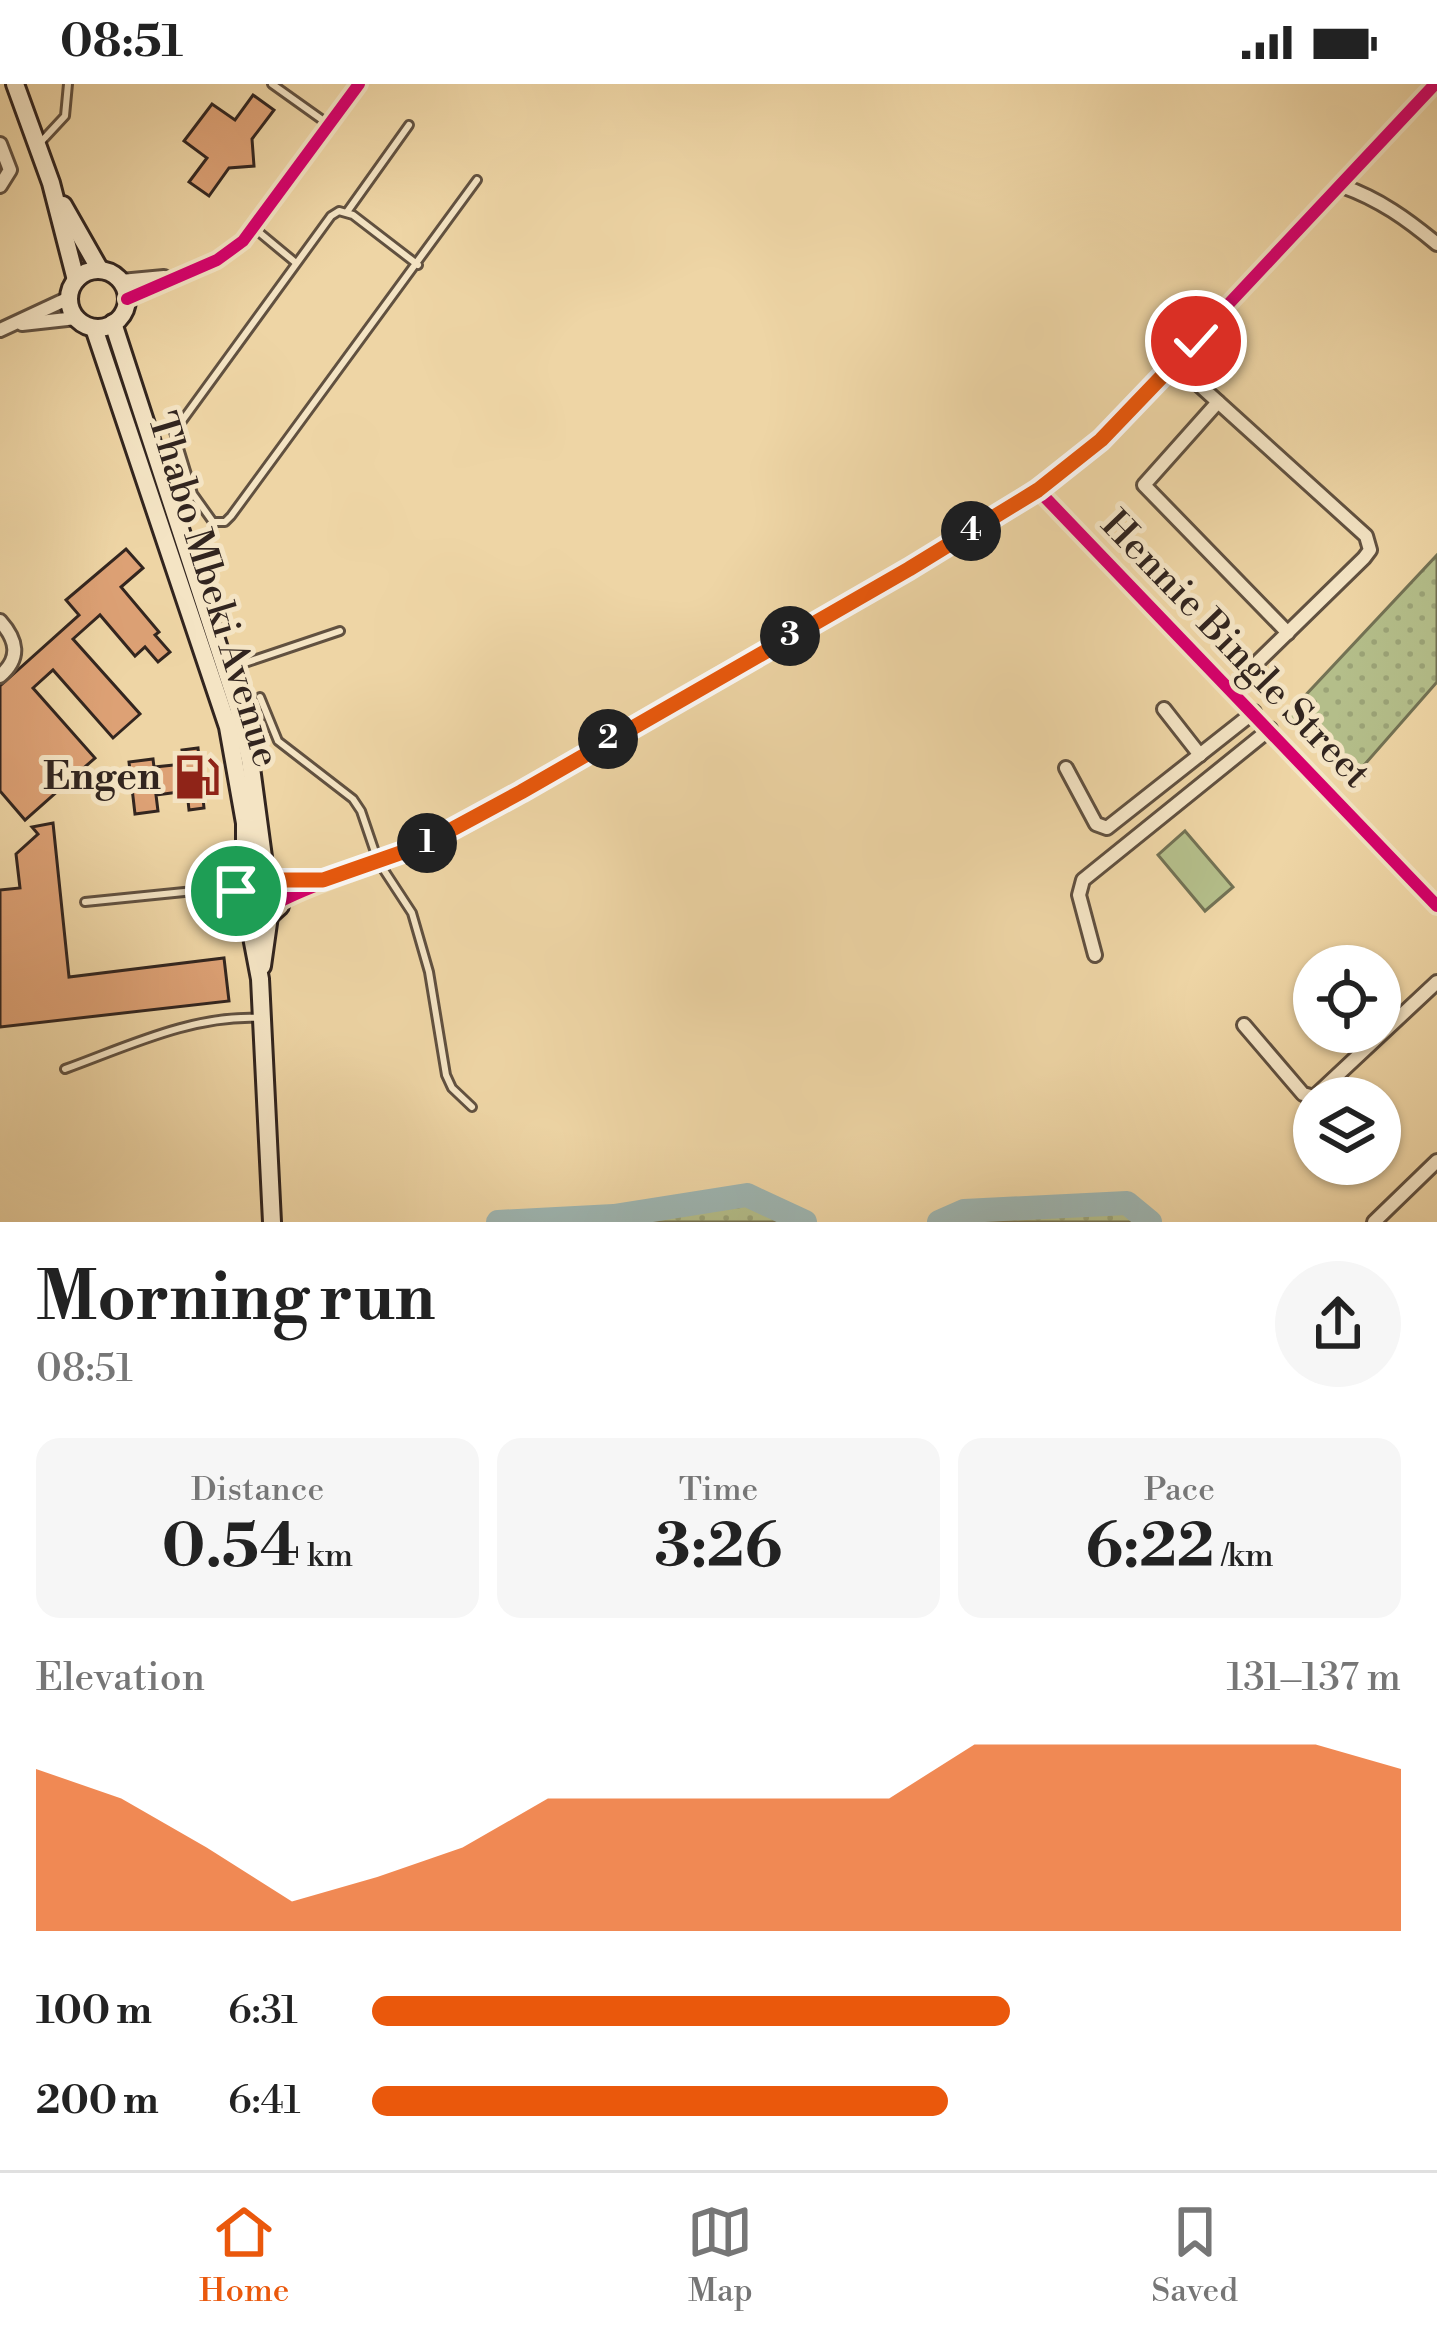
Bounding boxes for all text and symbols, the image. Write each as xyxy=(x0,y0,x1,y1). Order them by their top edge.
text: 08:51 xyxy=(60,14,183,71)
pin xyxy=(1145,290,1247,392)
icon: check xyxy=(1163,308,1229,374)
street label: Thabo Mbeki Avenue xyxy=(136,407,290,773)
pin: 4 xyxy=(941,501,1001,561)
street label: Hennie Bingle Street xyxy=(1090,501,1380,799)
text: 4 xyxy=(960,510,982,551)
pin: 3 xyxy=(760,606,820,666)
text: 3 xyxy=(780,615,800,656)
pin: 2 xyxy=(578,709,638,769)
text: 2 xyxy=(598,718,618,759)
fuel station icon: Engen xyxy=(172,752,222,802)
place label: Engen xyxy=(43,753,161,802)
pin: 1 xyxy=(397,813,457,873)
text: 1 xyxy=(419,822,435,863)
pin xyxy=(185,840,287,942)
icon: arrive xyxy=(203,858,269,924)
map controls xyxy=(1293,945,1401,1185)
button: locate xyxy=(1293,945,1401,1053)
button: layers xyxy=(1293,1077,1401,1185)
text: Morning run xyxy=(36,1258,435,1341)
button: share xyxy=(1275,1261,1401,1387)
text: 08:51 xyxy=(36,1345,133,1394)
text: Distance xyxy=(191,1470,324,1511)
text: Time xyxy=(679,1470,758,1511)
text: Pace xyxy=(1144,1470,1215,1511)
text: 0.54 xyxy=(162,1511,300,1586)
text: 3:26 xyxy=(655,1511,782,1586)
text: 6:22 xyxy=(1085,1511,1215,1586)
text: km xyxy=(300,1536,353,1577)
text: /km xyxy=(1215,1536,1274,1577)
text: Elevation xyxy=(36,1654,205,1703)
text: 131–137 m xyxy=(1226,1654,1401,1703)
text: 100 m xyxy=(36,1987,152,2036)
text: 6:31 xyxy=(228,1987,298,2036)
text: 200 m xyxy=(36,2077,159,2126)
text: 6:41 xyxy=(228,2077,300,2126)
tab: Home xyxy=(199,2199,290,2312)
tab: Map xyxy=(687,2199,753,2312)
tab: Saved xyxy=(1151,2199,1238,2312)

